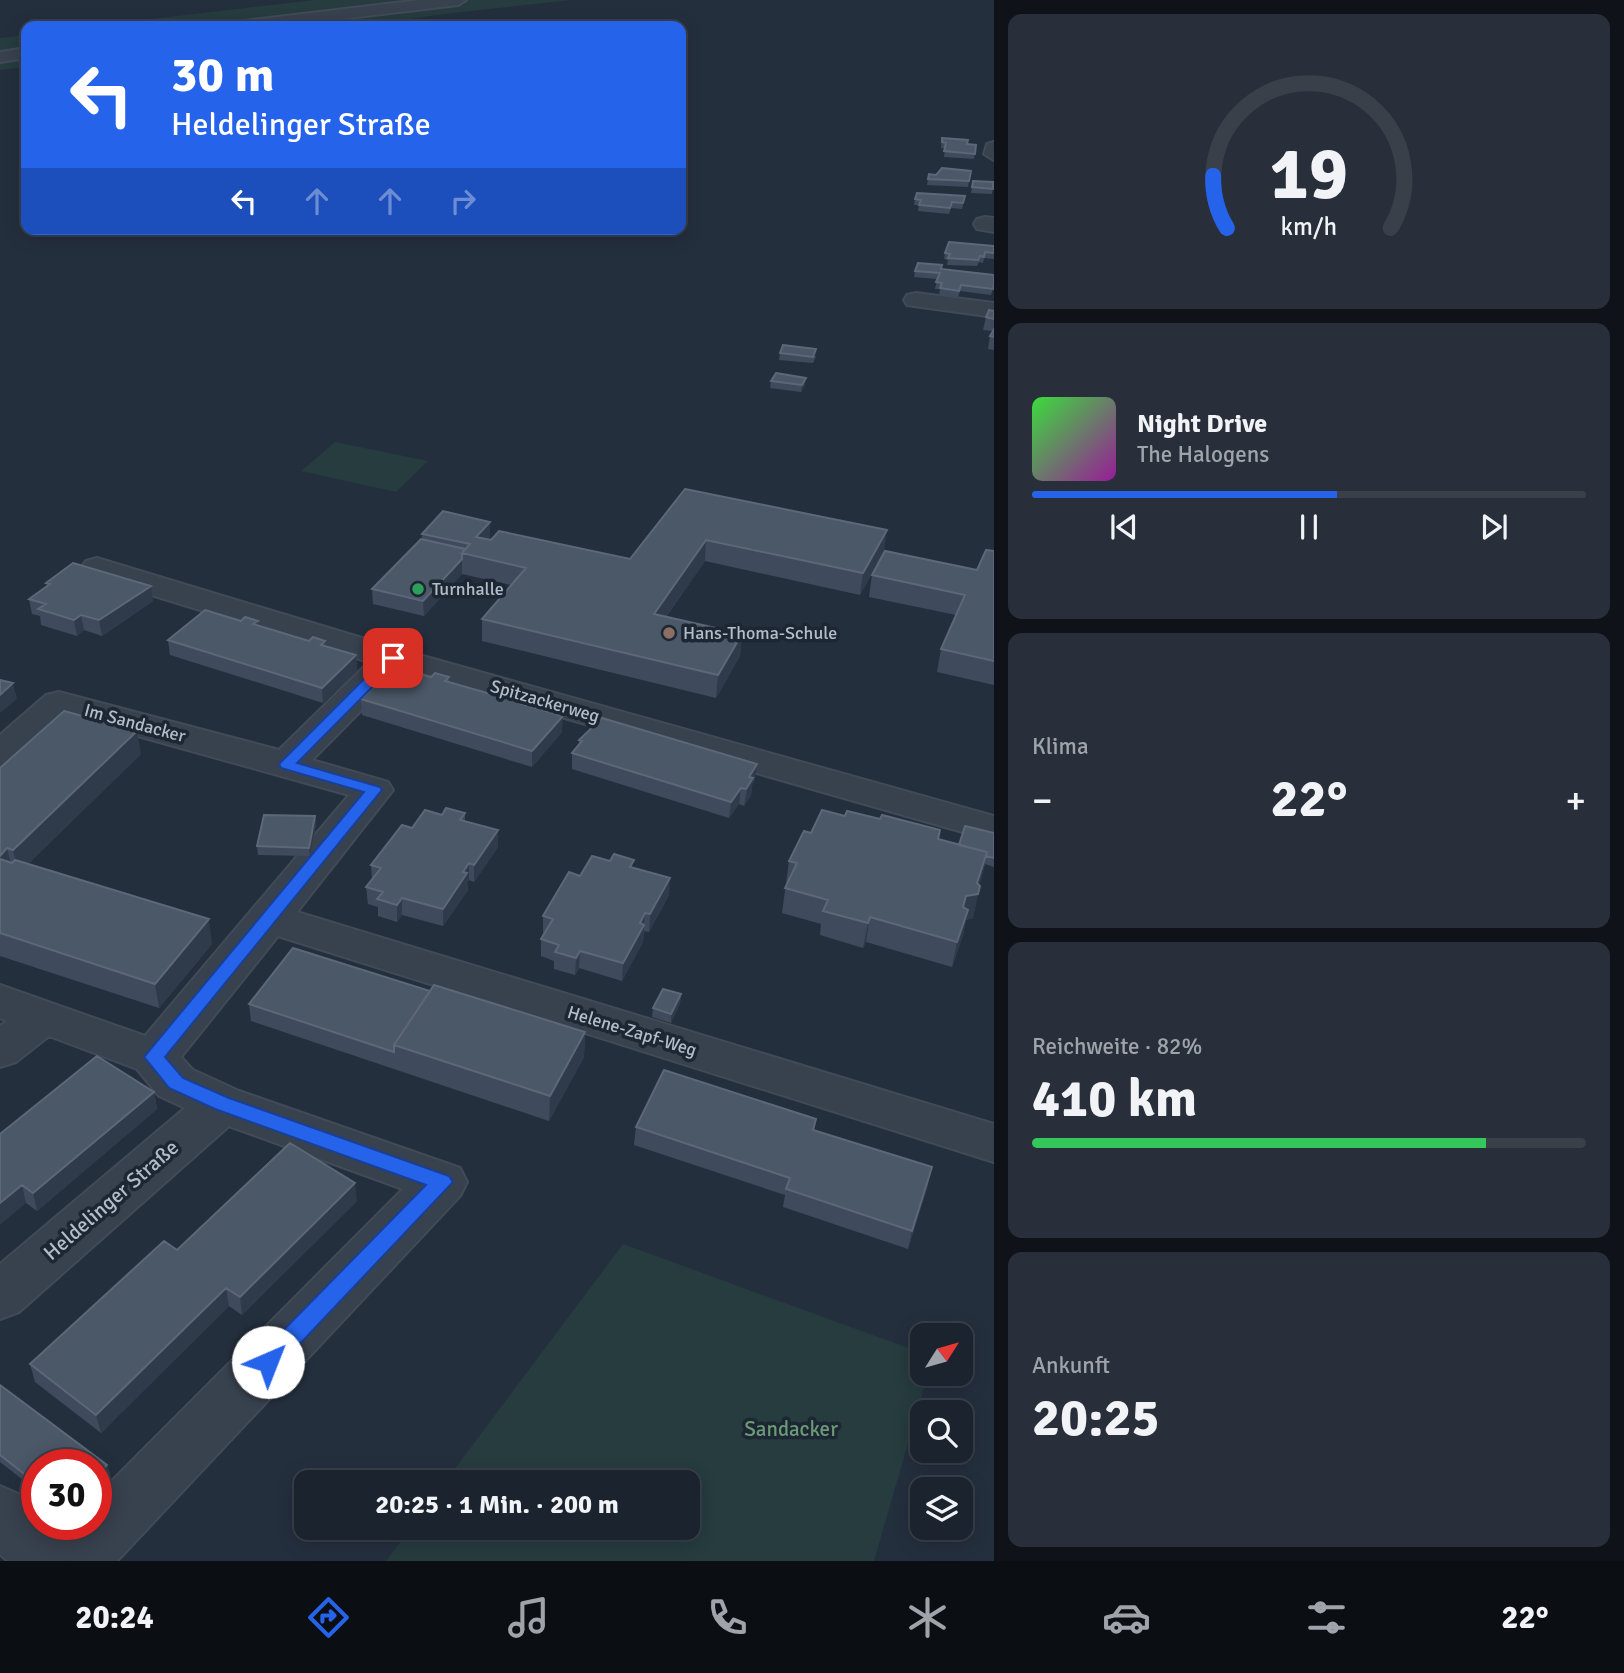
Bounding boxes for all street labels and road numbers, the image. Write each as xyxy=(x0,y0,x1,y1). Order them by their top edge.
street label: Spitzackerweg xyxy=(488,675,602,727)
street label: Im Sandacker xyxy=(82,699,188,747)
street label: Helene-Zapf-Weg xyxy=(565,1001,699,1061)
street label: Heldelinger Straße xyxy=(38,1134,184,1266)

